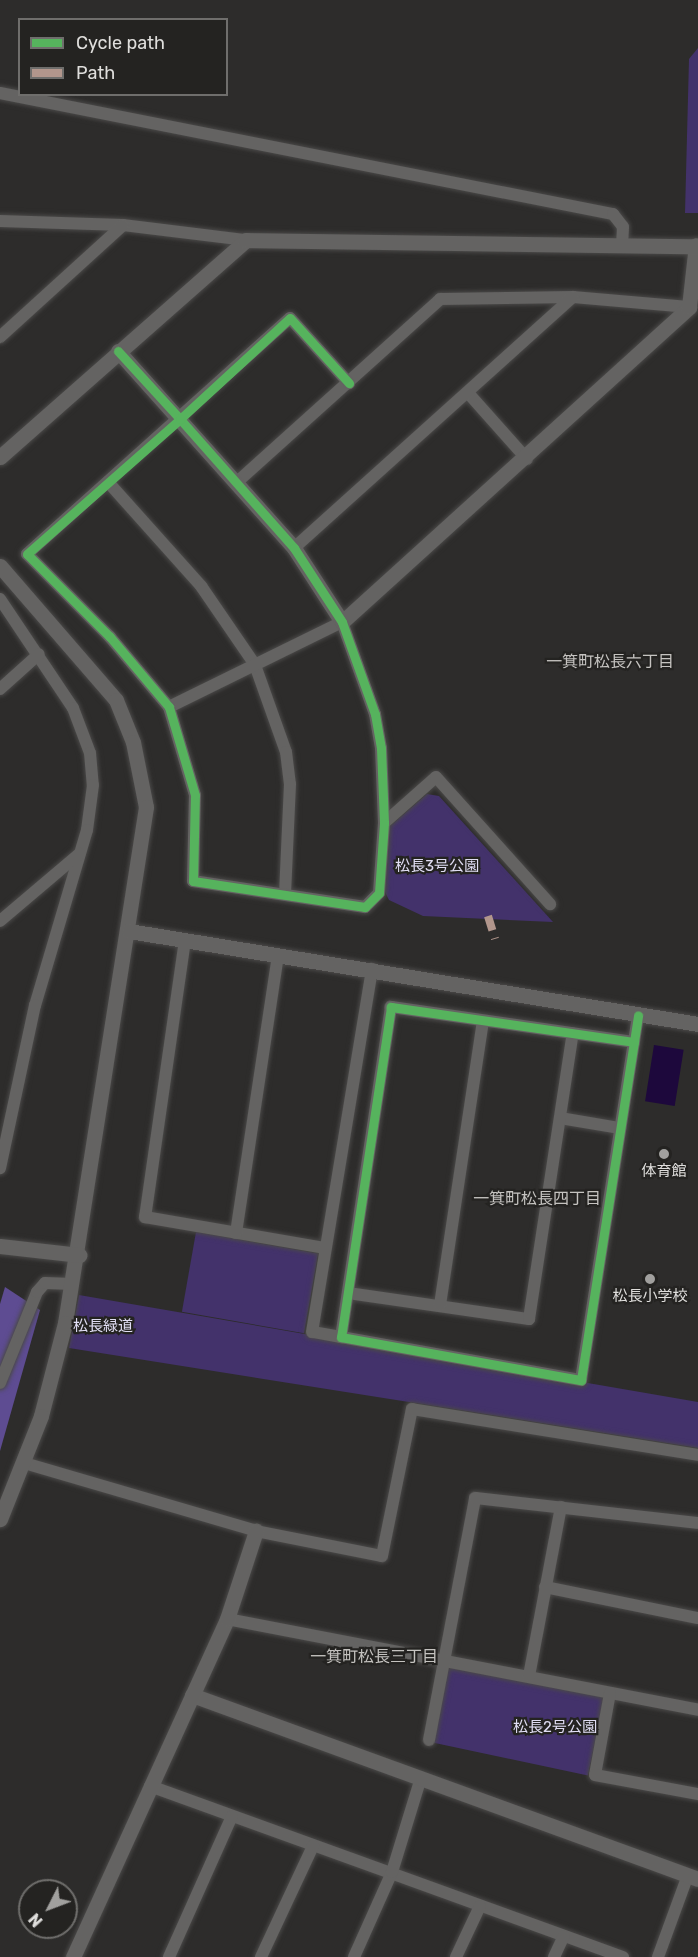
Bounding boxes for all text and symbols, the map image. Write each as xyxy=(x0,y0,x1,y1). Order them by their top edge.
legend xyxy=(18,18,228,96)
text: Cycle path xyxy=(76,32,165,54)
text: Path xyxy=(76,62,115,84)
district label: 一箕町松長六丁目 xyxy=(546,652,674,672)
park label: 松長3号公園 xyxy=(395,858,479,876)
marker: 体育館 xyxy=(657,1147,671,1161)
place label: 体育館 xyxy=(642,1163,686,1181)
district label: 一箕町松長四丁目 xyxy=(473,1189,601,1209)
marker: 松長小学校 xyxy=(643,1272,657,1286)
place label: 松長小学校 xyxy=(613,1288,687,1306)
park label: 松長緑道 xyxy=(73,1318,133,1336)
district label: 一箕町松長三丁目 xyxy=(310,1647,438,1667)
park label: 松長2号公園 xyxy=(513,1719,597,1737)
north arrow xyxy=(18,1879,78,1939)
text: N xyxy=(25,1909,47,1931)

